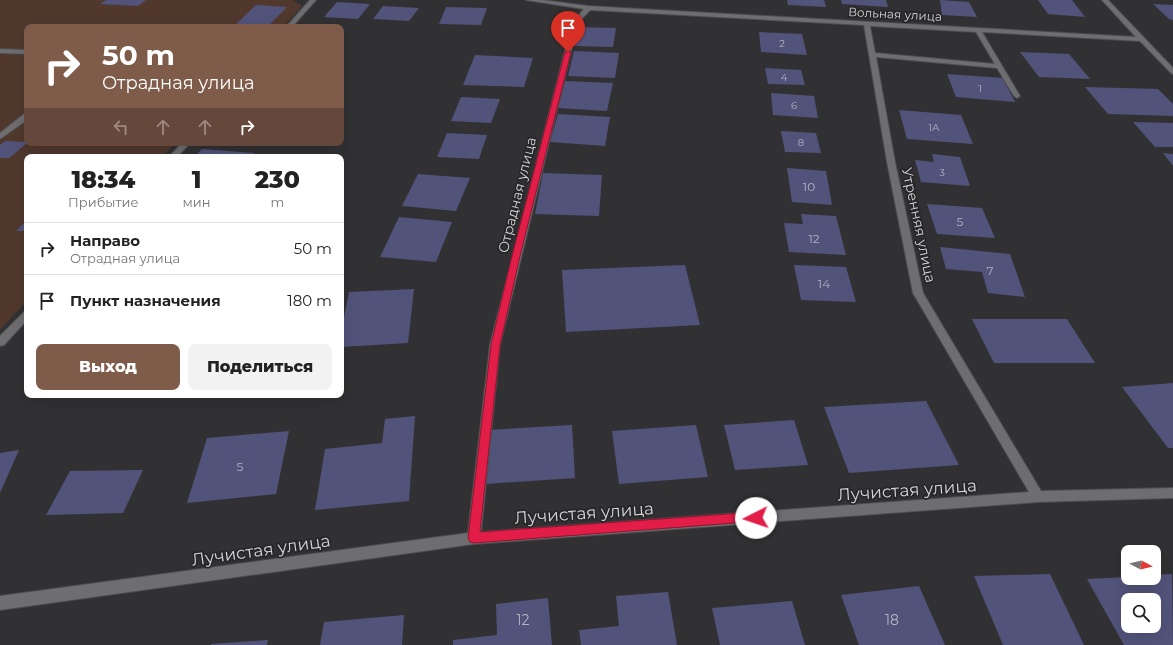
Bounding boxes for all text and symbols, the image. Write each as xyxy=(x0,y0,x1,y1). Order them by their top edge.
street label: Вольная улица xyxy=(848,4,942,24)
pin xyxy=(551,11,585,52)
icon: arrive xyxy=(557,17,579,39)
house number: 2 xyxy=(779,37,785,50)
text: 50 m xyxy=(102,38,175,72)
icon: right xyxy=(36,40,88,92)
house number: 4 xyxy=(781,71,788,84)
text: Отрадная улица xyxy=(102,72,255,94)
house number: 1 xyxy=(978,82,982,95)
house number: 6 xyxy=(791,99,797,112)
icon: left xyxy=(110,116,132,138)
icon: ahead xyxy=(152,116,174,138)
icon: ahead xyxy=(194,116,216,138)
icon: right xyxy=(236,116,258,138)
house number: 1А xyxy=(928,121,940,134)
street label: Отрадная улица xyxy=(494,135,540,255)
house number: 8 xyxy=(798,136,804,149)
text: 18:34 xyxy=(71,165,135,194)
text: 1 xyxy=(192,165,201,194)
text: 230 xyxy=(255,165,300,194)
street label: Утренняя улица xyxy=(898,166,940,284)
house number: 3 xyxy=(939,166,945,179)
house number: 10 xyxy=(803,179,815,194)
text: Прибытие xyxy=(68,194,139,210)
text: мин xyxy=(183,194,211,210)
text: m xyxy=(270,194,284,210)
house number: 5 xyxy=(957,214,964,229)
text: Направо xyxy=(70,231,140,250)
house number: 12 xyxy=(808,231,820,246)
icon: right xyxy=(36,238,58,260)
text: 50 m xyxy=(294,239,332,258)
text: Отрадная улица xyxy=(70,250,180,266)
house number: 7 xyxy=(986,263,994,278)
house number: 14 xyxy=(818,276,830,291)
icon: arrive xyxy=(36,290,58,312)
text: Пункт назначения xyxy=(70,291,221,310)
text: 180 m xyxy=(287,291,332,310)
button: Выход xyxy=(36,344,180,390)
button: Поделиться xyxy=(188,344,332,390)
house number: 5 xyxy=(237,459,244,474)
street label: Лучистая улица xyxy=(837,475,977,505)
position arrow xyxy=(735,497,777,539)
street label: Лучистая улица xyxy=(514,498,654,528)
street label: Лучистая улица xyxy=(190,530,332,570)
north arrow xyxy=(1121,545,1161,585)
map controls xyxy=(1121,545,1161,633)
button: search xyxy=(1121,593,1161,633)
house number: 12 xyxy=(516,611,530,629)
house number: 18 xyxy=(885,611,899,629)

